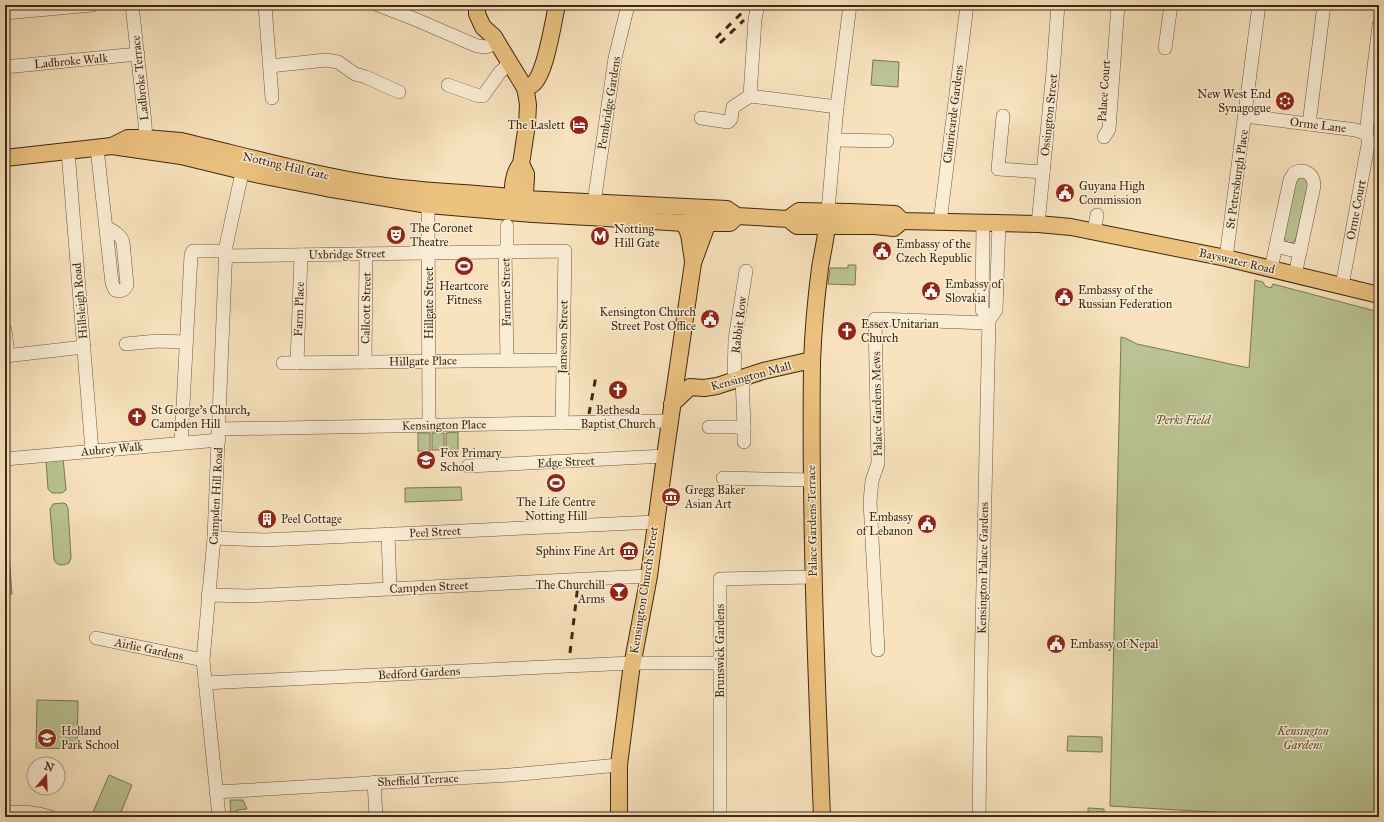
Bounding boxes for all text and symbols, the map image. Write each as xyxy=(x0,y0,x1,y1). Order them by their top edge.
street label: Ladbroke Terrace xyxy=(129,35,151,121)
street label: Ladbroke Walk xyxy=(34,51,109,71)
street label: Pembridge Gardens xyxy=(595,55,624,151)
street label: Palace Court xyxy=(1095,59,1113,122)
street label: Clanricarde Gardens xyxy=(940,64,966,164)
street label: Ossington Street xyxy=(1038,72,1061,157)
place label: New West End Synagogue xyxy=(1197,87,1271,116)
synagogue icon: New West End Synagogue xyxy=(1274,90,1296,112)
hotel icon: The Laslett xyxy=(568,114,590,136)
street label: Orme Lane xyxy=(1289,115,1347,135)
place label: The Laslett xyxy=(508,118,566,132)
street label: St Petersburgh Place xyxy=(1223,128,1252,230)
street label: Notting Hill Gate xyxy=(241,149,331,184)
street label: Orme Court xyxy=(1343,178,1369,241)
place label: Guyana High Commission xyxy=(1079,179,1145,207)
public building icon: Guyana High Commission xyxy=(1054,182,1076,204)
place label: The Coronet Theatre xyxy=(410,221,474,249)
place label: Notting Hill Gate xyxy=(614,222,660,250)
theatre icon: The Coronet Theatre xyxy=(385,224,407,246)
metro station icon: Notting Hill Gate xyxy=(589,225,611,247)
place label: Embassy of the Czech Republic xyxy=(896,237,972,265)
public building icon: Embassy of the Czech Republic xyxy=(871,240,893,262)
street label: Bayswater Road xyxy=(1198,245,1276,277)
street label: Uxbridge Street xyxy=(308,246,386,263)
sports icon: Heartcore Fitness xyxy=(453,255,475,277)
street label: Farmer Street xyxy=(498,257,514,327)
street label: Hillsleigh Road xyxy=(70,262,91,340)
street label: Hillgate Street xyxy=(422,266,437,339)
street label: Callcott Street xyxy=(358,271,374,344)
place label: Embassy of Slovakia xyxy=(945,277,1004,305)
place label: Heartcore Fitness xyxy=(439,279,489,307)
public building icon: Embassy of Slovakia xyxy=(920,280,942,302)
street label: Farm Place xyxy=(291,281,307,337)
place label: Embassy of the Russian Federation xyxy=(1078,283,1173,311)
public building icon: Embassy of the Russian Federation xyxy=(1053,286,1075,308)
street label: Rabbit Row xyxy=(729,295,749,354)
street label: Jameson Street xyxy=(555,299,572,376)
place label: Kensington Church Street Post Office xyxy=(600,305,696,333)
public building icon: Kensington Church Street Post Office xyxy=(699,308,721,330)
place label: Essex Unitarian Church xyxy=(861,317,939,345)
church icon: Essex Unitarian Church xyxy=(836,320,858,342)
street label: Palace Gardens Mews xyxy=(869,351,885,457)
street label: Hillgate Place xyxy=(389,353,457,370)
street label: Kensington Mall xyxy=(709,358,794,394)
church icon: Bethesda Baptist Church xyxy=(607,379,629,401)
place label: St George's Church, Campden Hill xyxy=(151,403,250,431)
place label: Bethesda Baptist Church xyxy=(580,403,656,431)
church icon: St George's Church, Campden Hill xyxy=(126,406,148,428)
park label: Perks Field xyxy=(1156,413,1211,427)
street label: Kensington Place xyxy=(402,417,486,434)
street label: Aubrey Walk xyxy=(79,439,144,459)
place label: Fox Primary School xyxy=(440,446,502,474)
street label: Campden Hill Road xyxy=(206,447,226,545)
school or university icon: Fox Primary School xyxy=(415,449,437,471)
street label: Edge Street xyxy=(537,453,596,471)
street label: Palace Gardens Terrace xyxy=(804,465,820,577)
sports icon: The Life Centre Notting Hill xyxy=(545,472,567,494)
place label: Gregg Baker Asian Art xyxy=(684,483,745,511)
museum icon: Gregg Baker Asian Art xyxy=(660,486,682,508)
place label: The Life Centre Notting Hill xyxy=(516,495,596,524)
street label: Kensington Palace Gardens xyxy=(975,502,992,634)
building icon: Peel Cottage xyxy=(256,508,278,530)
place label: Embassy of Lebanon xyxy=(856,510,913,538)
place label: Peel Cottage xyxy=(281,512,342,527)
public building icon: Embassy of Lebanon xyxy=(916,513,938,535)
street label: Peel Street xyxy=(409,524,462,540)
street label: Kensington Church Street xyxy=(627,525,662,655)
museum icon: Sphinx Fine Art xyxy=(618,540,640,562)
place label: Sphinx Fine Art xyxy=(536,544,616,558)
street label: Campden Street xyxy=(389,578,470,596)
place label: The Churchill Arms xyxy=(535,578,606,606)
bar icon: The Churchill Arms xyxy=(608,581,630,603)
street label: Brunswick Gardens xyxy=(713,604,727,698)
public building icon: Embassy of Nepal xyxy=(1045,633,1067,655)
street label: Airlie Gardens xyxy=(112,635,185,663)
place label: Embassy of Nepal xyxy=(1070,637,1159,651)
street label: Bedford Gardens xyxy=(378,664,460,682)
place label: Holland Park School xyxy=(61,724,120,752)
park label: Kensington Gardens xyxy=(1276,724,1330,752)
school or university icon: Holland Park School xyxy=(36,727,58,749)
north arrow xyxy=(26,756,66,796)
text: N xyxy=(43,759,56,775)
street label: Sheffield Terrace xyxy=(377,771,459,789)

